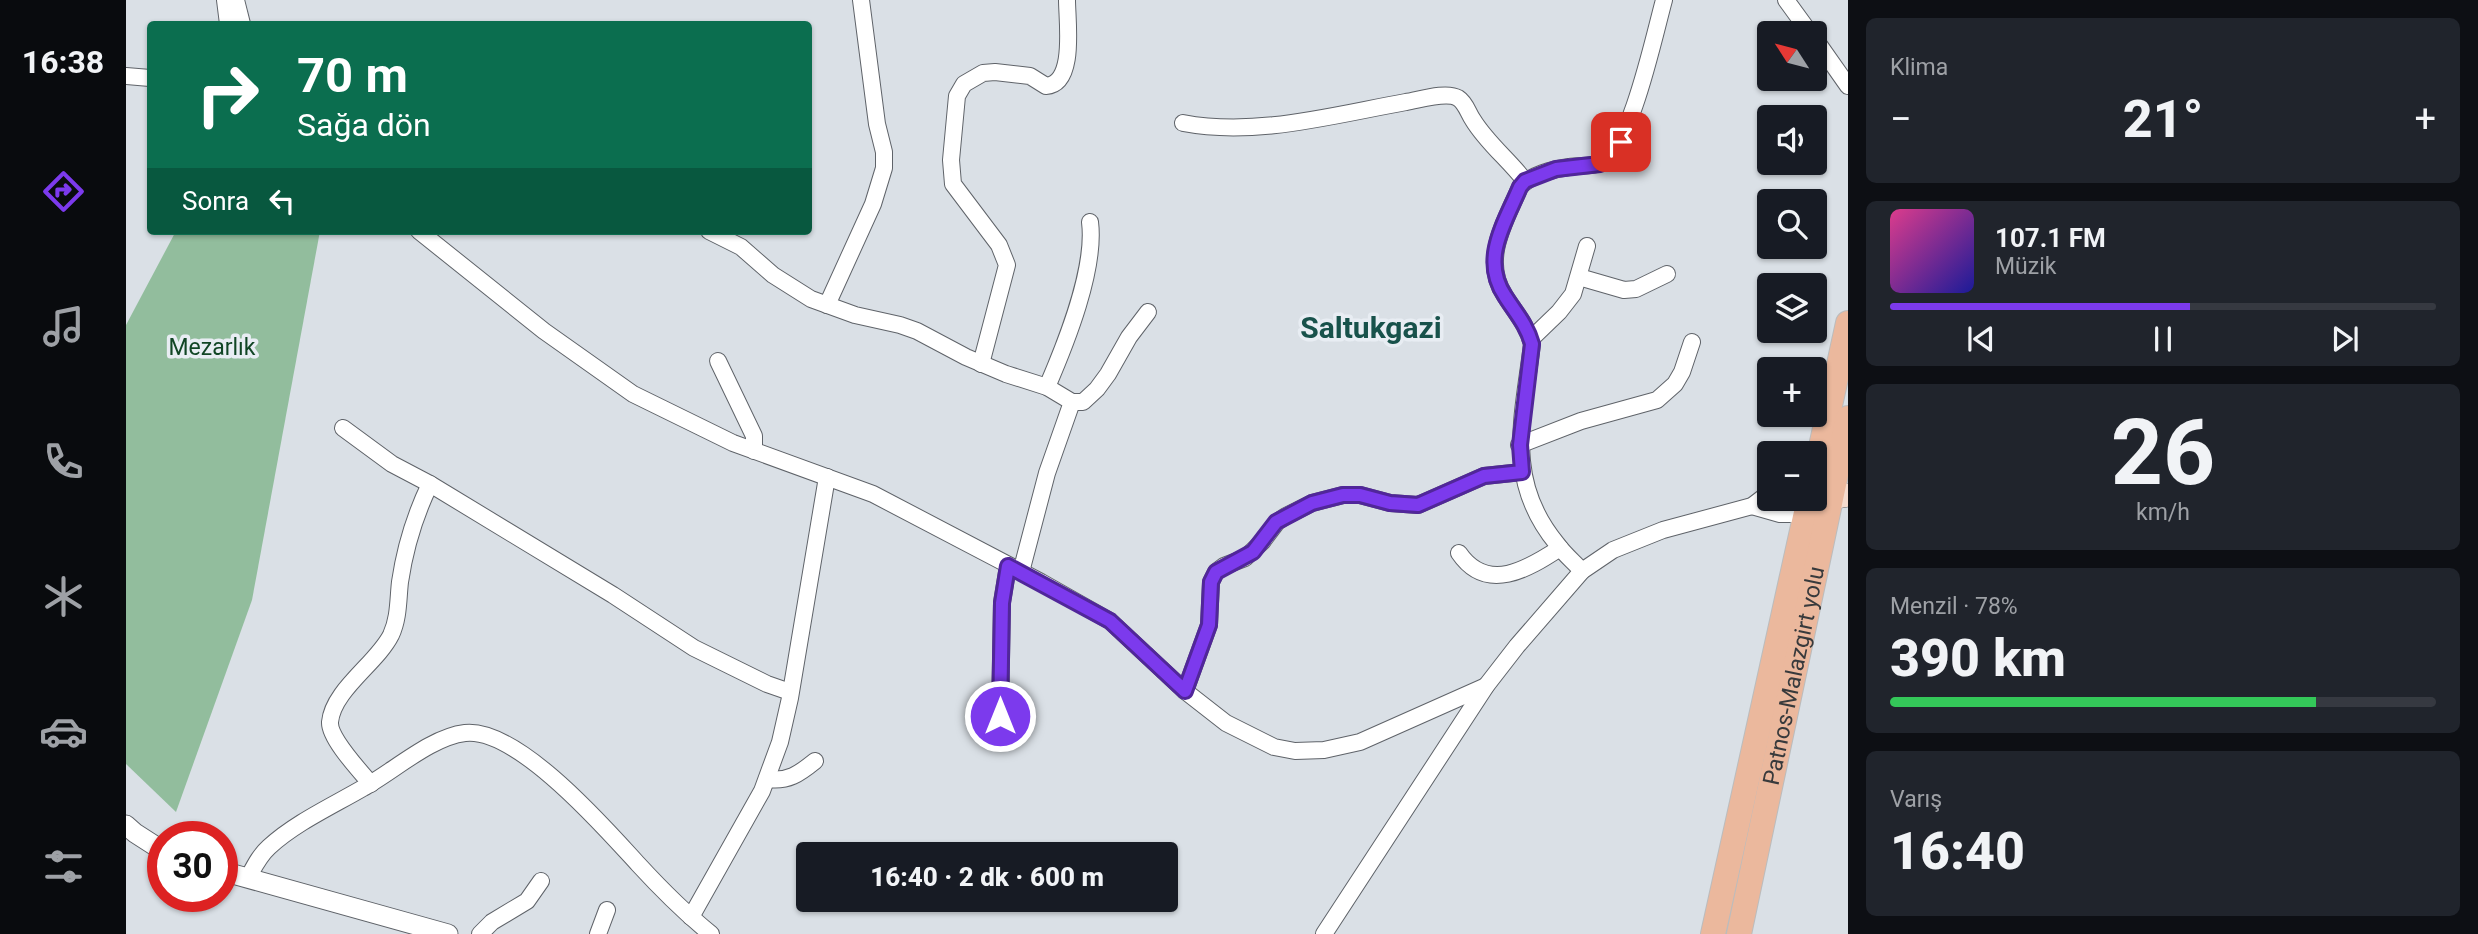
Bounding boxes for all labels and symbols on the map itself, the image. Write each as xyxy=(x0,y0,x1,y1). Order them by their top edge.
north arrow xyxy=(1757,21,1827,91)
pin xyxy=(1591,112,1651,172)
district label: Saltukgazi xyxy=(1300,310,1442,345)
park label: Mezarlık xyxy=(169,334,256,361)
street label: Patnos-Malazgirt yolu xyxy=(1757,564,1830,787)
position arrow xyxy=(963,679,1037,753)
speed limit sign: 30 xyxy=(147,821,238,912)

